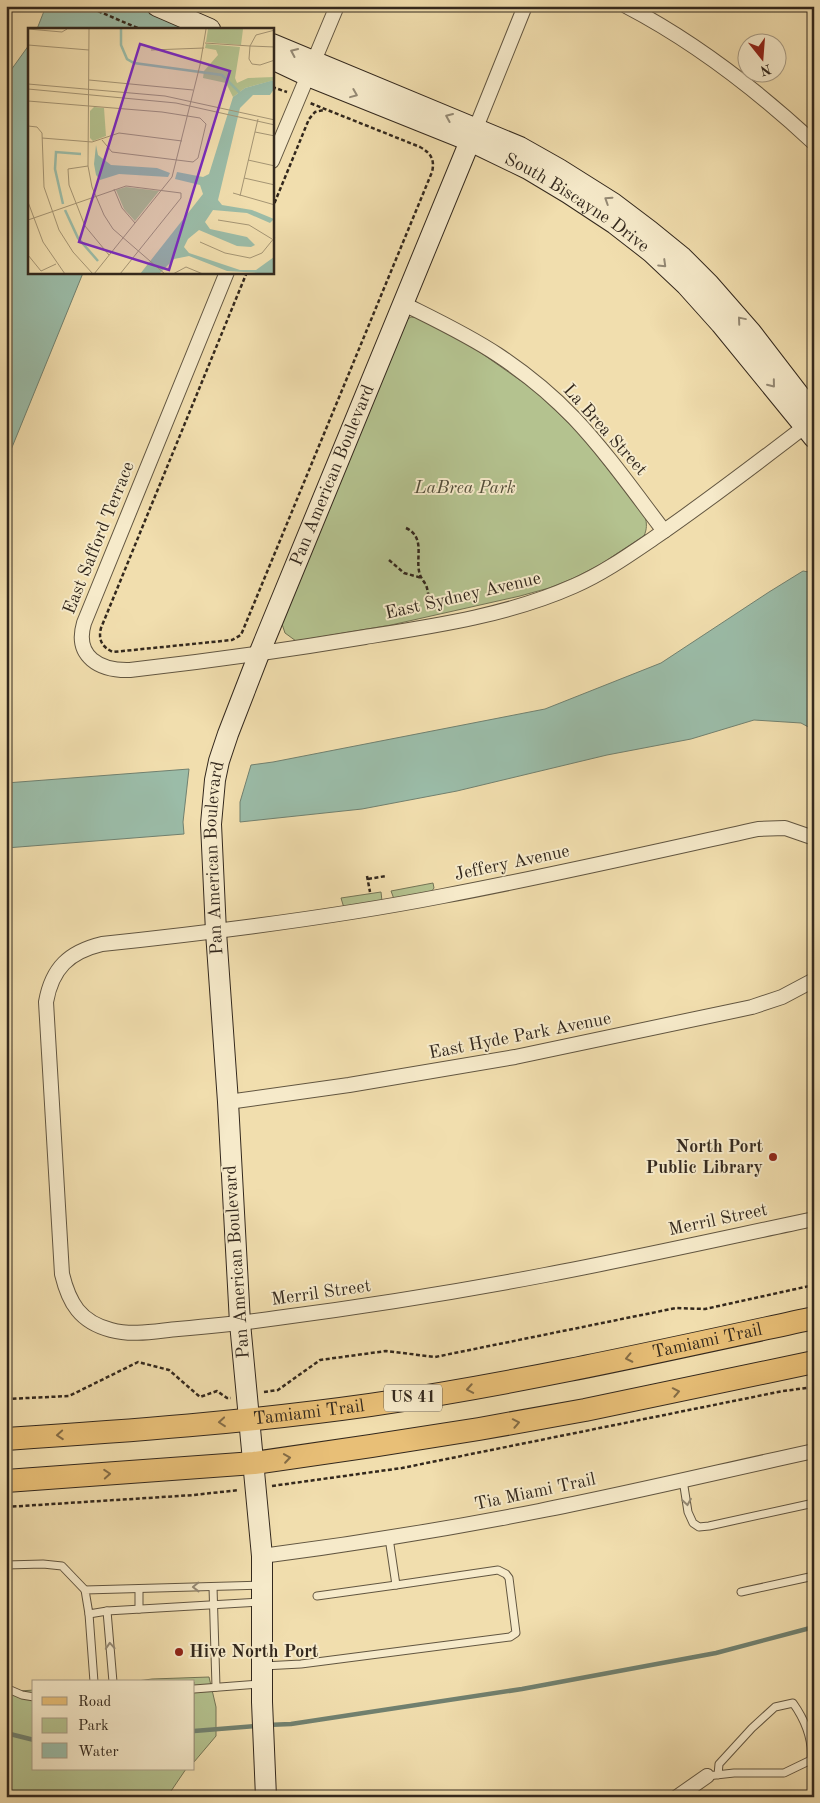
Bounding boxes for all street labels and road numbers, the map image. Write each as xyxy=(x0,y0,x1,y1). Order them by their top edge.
street label: South Biscayne Drive xyxy=(502,150,652,256)
street label: La Brea Street xyxy=(560,381,650,479)
street label: Pan American Boulevard xyxy=(287,382,378,569)
street label: East Safford Terrace xyxy=(60,459,138,617)
street label: East Sydney Avenue xyxy=(383,569,543,623)
street label: Pan American Boulevard xyxy=(202,760,228,956)
street label: Jeffery Avenue xyxy=(453,842,571,884)
street label: East Hyde Park Avenue xyxy=(427,1009,613,1063)
street label: Pan American Boulevard xyxy=(221,1165,253,1359)
street label: Merril Street xyxy=(667,1201,769,1239)
street label: Merril Street xyxy=(270,1277,372,1309)
street label: Tamiami Trail xyxy=(651,1320,764,1362)
road number: US 41 xyxy=(384,1385,442,1412)
street label: Tamiami Trail xyxy=(252,1397,366,1428)
street label: Tia Miami Trail xyxy=(473,1470,597,1514)

